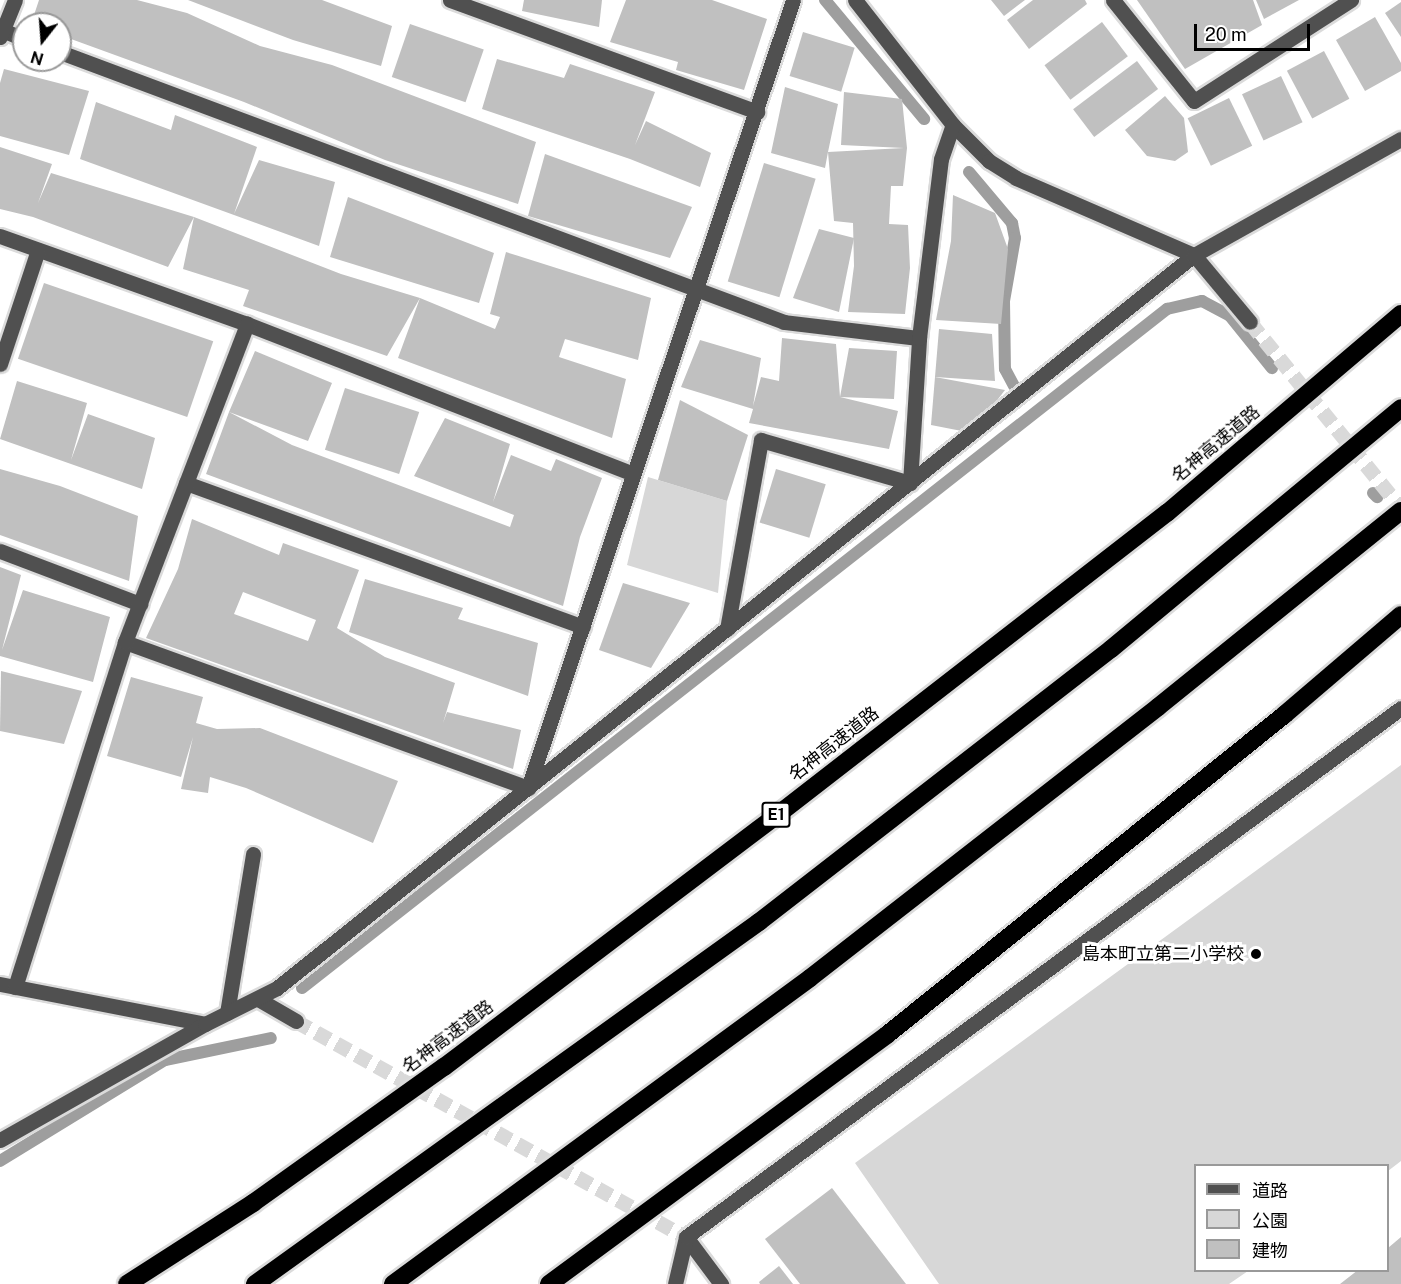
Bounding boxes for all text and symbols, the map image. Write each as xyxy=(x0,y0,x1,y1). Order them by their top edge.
north arrow xyxy=(12,12,72,72)
scale bar xyxy=(1197,12,1312,50)
text: 20 m xyxy=(1205,24,1247,45)
text: N xyxy=(28,47,46,69)
street label: 名神高速道路 xyxy=(1168,401,1264,487)
street label: 名神高速道路 xyxy=(785,702,883,786)
road number: E1 xyxy=(761,802,791,828)
place label: 島本町立第二小学校 xyxy=(1082,943,1244,965)
marker: 島本町立第二小学校 xyxy=(1249,947,1263,961)
street label: 名神高速道路 xyxy=(398,996,498,1078)
legend xyxy=(1194,1164,1389,1272)
text: 道路 xyxy=(1252,1180,1288,1201)
text: 公園 xyxy=(1252,1210,1288,1231)
text: 建物 xyxy=(1252,1240,1288,1261)

